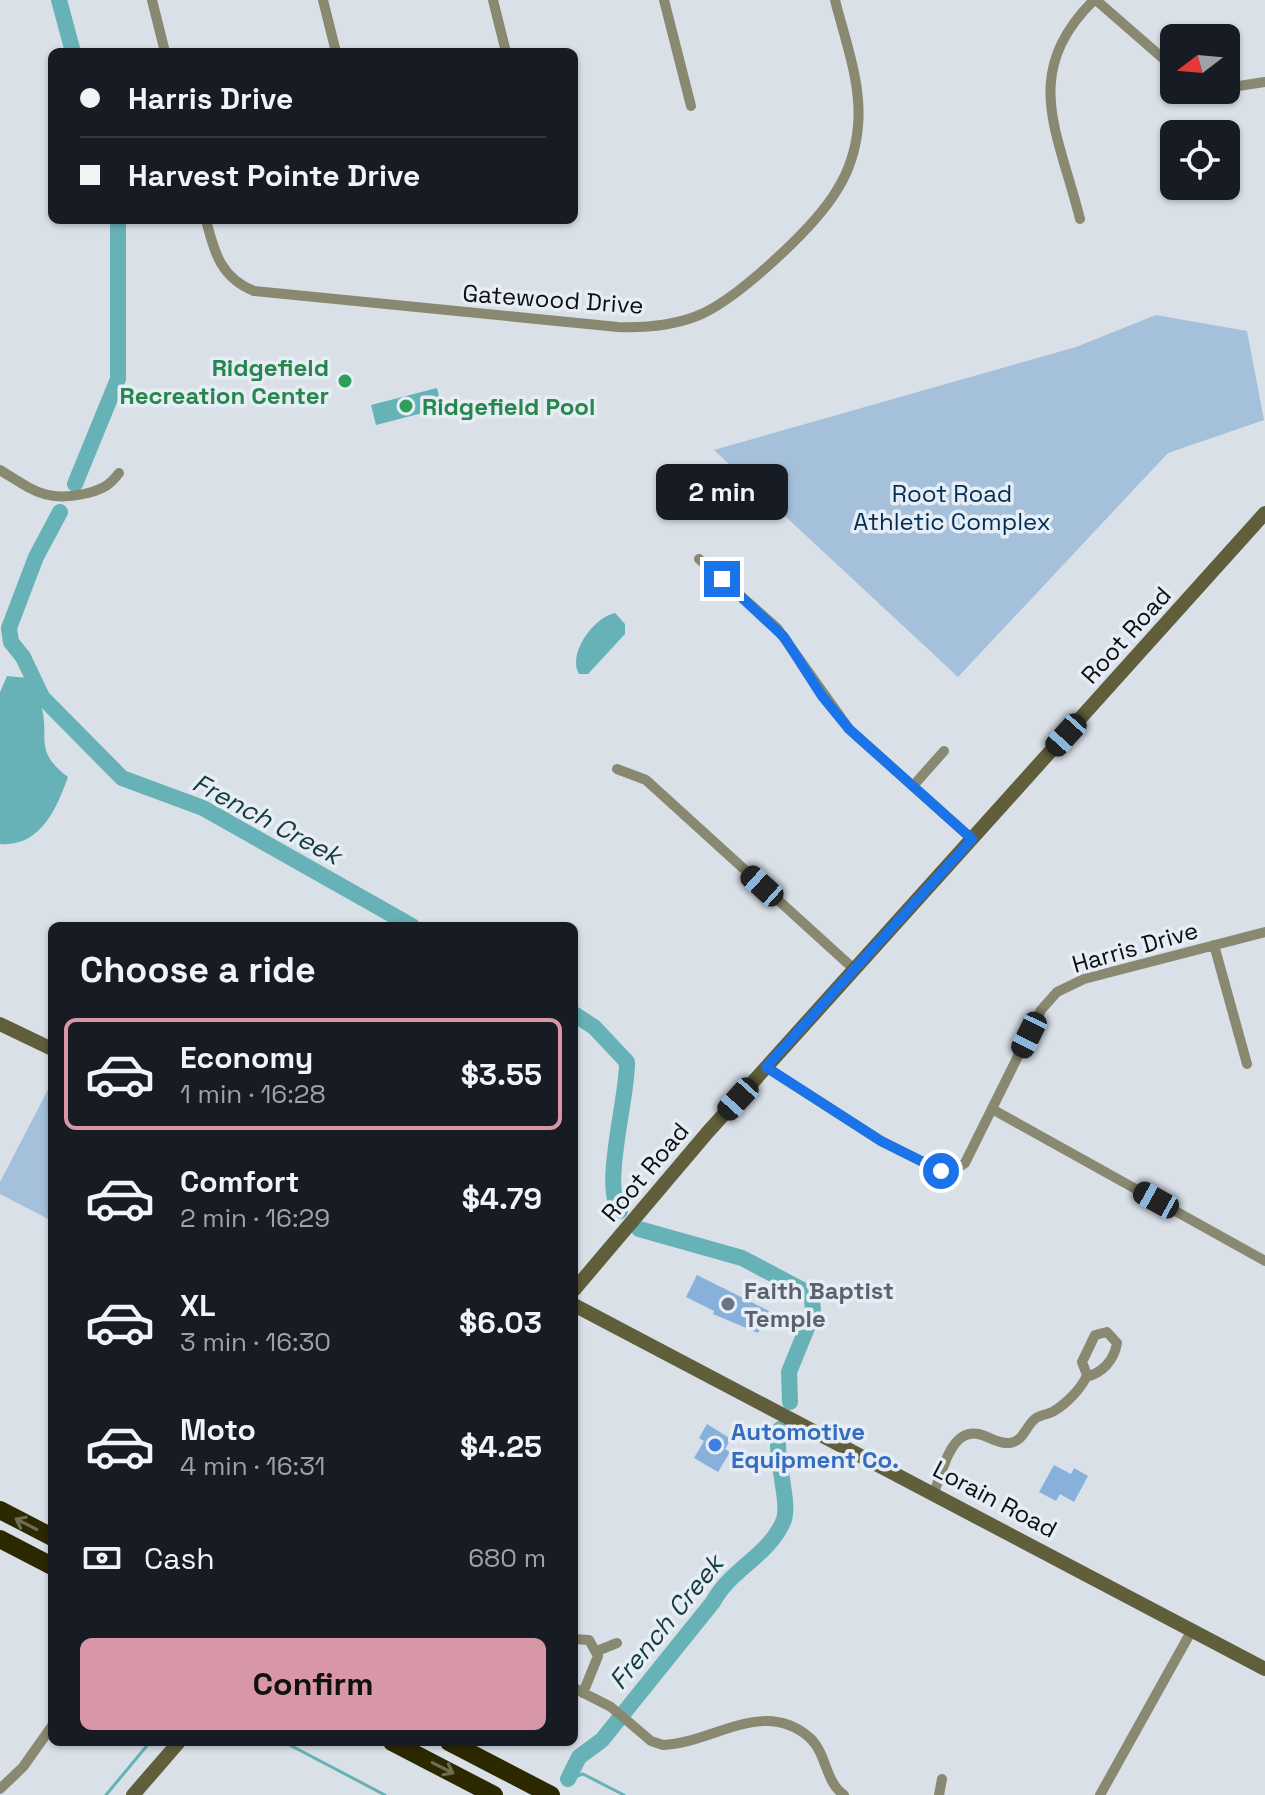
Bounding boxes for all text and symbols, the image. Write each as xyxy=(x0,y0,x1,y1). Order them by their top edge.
north arrow xyxy=(1160,24,1240,104)
map controls xyxy=(1160,24,1240,200)
text: Harris Drive xyxy=(128,79,293,118)
button: locate xyxy=(1160,120,1240,200)
text: Harvest Pointe Drive xyxy=(128,156,420,195)
street label: Gatewood Drive xyxy=(462,277,644,321)
place label: Ridgefield Recreation Center xyxy=(119,352,329,411)
marker: Ridgefield Recreation Center xyxy=(336,372,354,390)
place label: Ridgefield Pool xyxy=(422,391,595,422)
marker: Ridgefield Pool xyxy=(397,397,415,415)
callout: 2 min xyxy=(656,463,788,519)
text: 2 min xyxy=(688,475,756,509)
park label: Root Road Athletic Complex xyxy=(853,478,1051,537)
route end xyxy=(704,561,740,597)
street label: Root Road xyxy=(1074,580,1178,690)
car xyxy=(1041,709,1091,761)
water label: French Creek xyxy=(187,766,350,874)
car xyxy=(736,861,788,911)
street label: Harris Drive xyxy=(1068,914,1202,980)
text: Choose a ride xyxy=(80,947,316,993)
car xyxy=(1008,1008,1050,1062)
icon: car xyxy=(84,1038,156,1110)
text: Economy xyxy=(180,1038,313,1077)
text: $3.55 xyxy=(461,1055,542,1094)
car xyxy=(713,1073,763,1125)
text: 1 min · 16:28 xyxy=(180,1077,326,1111)
street label: Root Road xyxy=(594,1116,696,1228)
route start xyxy=(923,1153,959,1189)
icon: car xyxy=(84,1162,156,1234)
text: Comfort xyxy=(180,1162,299,1201)
car xyxy=(1129,1178,1183,1222)
text: $4.79 xyxy=(462,1179,542,1218)
text: 2 min · 16:29 xyxy=(180,1201,330,1235)
place label: Faith Baptist Temple xyxy=(744,1275,894,1334)
icon: car xyxy=(84,1286,156,1358)
text: XL xyxy=(180,1286,216,1325)
marker: Faith Baptist Temple xyxy=(719,1295,737,1313)
text: $6.03 xyxy=(459,1303,542,1342)
text: 3 min · 16:30 xyxy=(180,1325,331,1359)
icon: car xyxy=(84,1410,156,1482)
text: Moto xyxy=(180,1410,256,1449)
place label: Automotive Equipment Co. xyxy=(731,1416,899,1475)
text: $4.25 xyxy=(460,1427,542,1466)
marker: Automotive Equipment Co. xyxy=(706,1436,724,1454)
text: 4 min · 16:31 xyxy=(180,1449,325,1483)
street label: Lorain Road xyxy=(928,1453,1062,1545)
one-way arrow xyxy=(15,1515,38,1531)
icon: cash xyxy=(80,1536,124,1580)
text: Cash xyxy=(144,1539,215,1578)
text: 680 m xyxy=(468,1541,546,1575)
water label: French Creek xyxy=(601,1545,733,1696)
button: Confirm xyxy=(80,1638,546,1730)
one-way arrow xyxy=(431,1761,455,1777)

